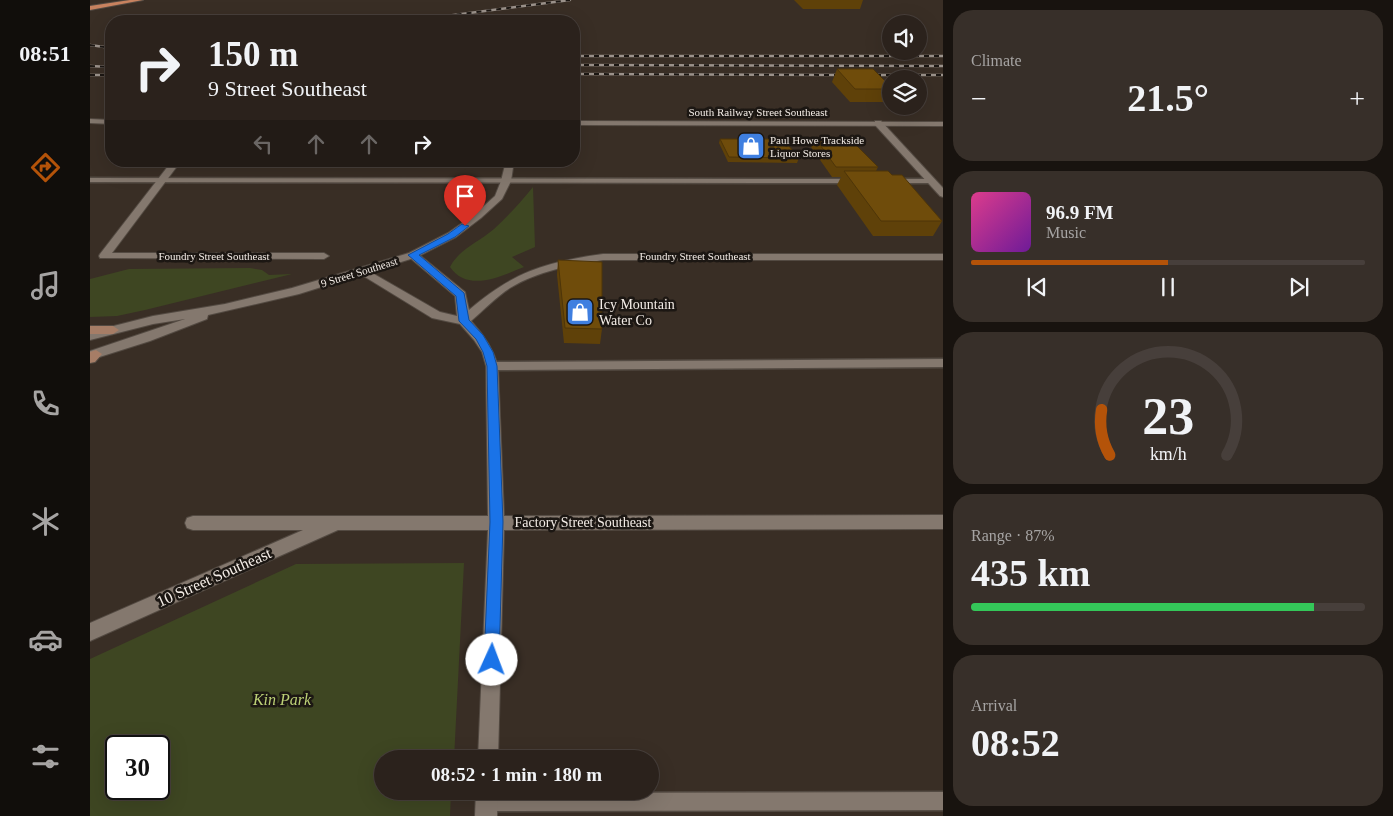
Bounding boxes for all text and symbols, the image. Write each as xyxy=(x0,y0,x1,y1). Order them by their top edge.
map controls xyxy=(882,15,927,115)
button: sound xyxy=(882,15,927,60)
icon: right xyxy=(125,35,190,100)
text: 150 m xyxy=(208,35,298,74)
text: 08:51 xyxy=(19,41,71,66)
text: Climate xyxy=(971,52,1022,69)
button: layers xyxy=(882,70,927,115)
text: 9 Street Southeast xyxy=(208,76,367,101)
text: 21.5° xyxy=(1127,77,1209,119)
text: − xyxy=(971,83,987,114)
text: + xyxy=(1349,83,1365,114)
street label: South Railway Street Southeast xyxy=(688,106,828,118)
icon: left xyxy=(249,130,277,158)
icon: ahead xyxy=(302,130,330,158)
icon: ahead xyxy=(355,130,383,158)
icon: right xyxy=(408,130,436,158)
shop icon: Paul Howe Trackside Liquor Stores xyxy=(736,131,766,161)
place label: Paul Howe Trackside Liquor Stores xyxy=(770,134,864,159)
icon: directions xyxy=(28,150,63,185)
pin xyxy=(444,175,486,226)
icon: arrive xyxy=(451,182,479,210)
text: 96.9 FM xyxy=(1046,202,1114,223)
text: Music xyxy=(1046,224,1086,241)
street label: Foundry Street Southeast xyxy=(158,250,270,262)
street label: Foundry Street Southeast xyxy=(639,250,751,262)
street label: 9 Street Southeast xyxy=(319,255,399,289)
icon: music xyxy=(28,268,63,303)
icon: previous xyxy=(1023,273,1051,301)
icon: pause xyxy=(1154,273,1182,301)
icon: next xyxy=(1285,273,1313,301)
shop icon: Icy Mountain Water Co xyxy=(565,297,595,327)
place label: Icy Mountain Water Co xyxy=(599,297,675,328)
icon: phone xyxy=(28,386,63,421)
text: 23 xyxy=(1142,388,1194,445)
text: km/h xyxy=(1150,444,1186,464)
icon: climate xyxy=(28,504,63,539)
street label: Factory Street Southeast xyxy=(515,515,652,530)
text: Range · 87% xyxy=(971,527,1055,544)
street label: 10 Street Southeast xyxy=(154,544,274,610)
text: 435 km xyxy=(971,552,1090,594)
icon: car xyxy=(28,622,63,657)
position arrow xyxy=(465,633,517,685)
park label: Kin Park xyxy=(252,691,312,708)
text: Arrival xyxy=(971,697,1017,714)
text: 08:52 xyxy=(971,722,1060,764)
speed limit sign: 30 xyxy=(105,735,170,800)
icon: filters xyxy=(28,739,63,774)
text: 08:52 · 1 min · 180 m xyxy=(431,764,602,785)

